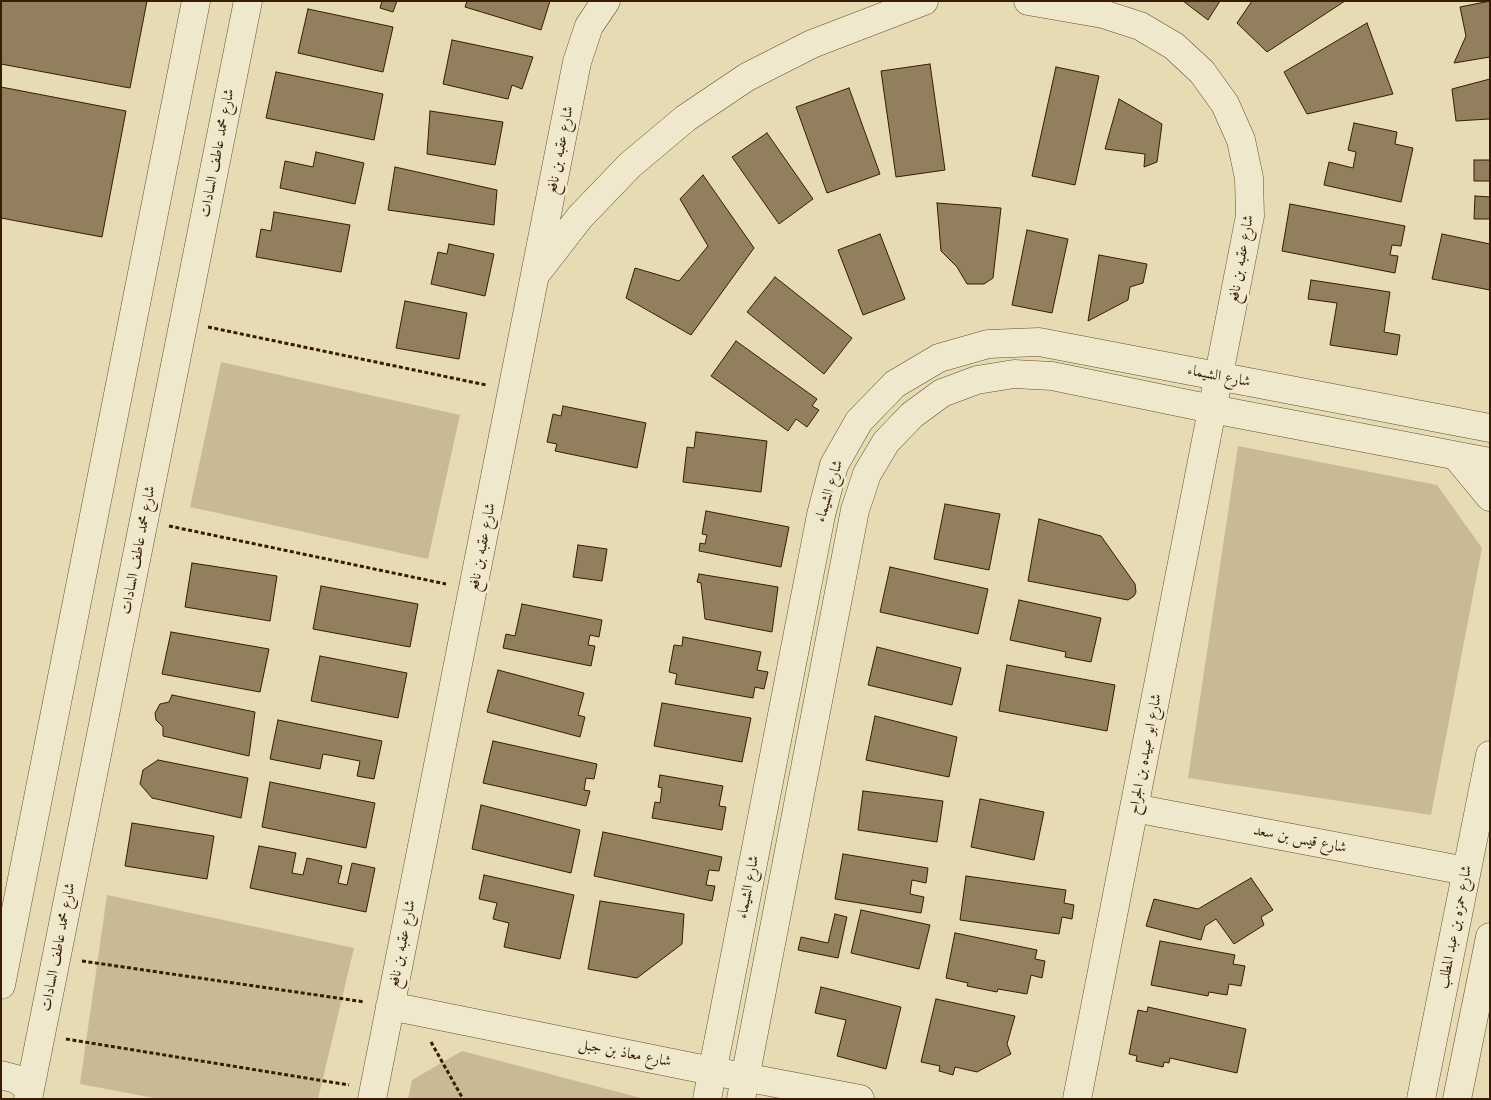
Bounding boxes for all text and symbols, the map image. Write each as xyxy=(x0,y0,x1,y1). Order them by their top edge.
street label: شارع محمد عاطف السادات xyxy=(196,87,238,219)
street label: شارع عقبه بن نافع xyxy=(543,104,577,196)
street label: شارع عقبه بن نافع xyxy=(1224,213,1258,305)
street label: شارع الشيماء xyxy=(1186,361,1252,391)
street label: شارع الشيماء xyxy=(811,458,847,524)
street label: شارع محمد عاطف السادات xyxy=(117,484,159,616)
street label: شارع عقبه بن نافع xyxy=(465,501,499,593)
street label: شارع ابو عبيده بن الجراح xyxy=(1124,692,1166,816)
street label: شارع قيس بن سعد xyxy=(1252,821,1348,857)
street label: شارع الشيماء xyxy=(733,854,763,920)
street label: شارع حمزه بن عبد المطلب xyxy=(1434,864,1476,990)
street label: شارع محمد عاطف السادات xyxy=(37,881,79,1013)
street label: شارع عقبه بن نافع xyxy=(385,898,419,990)
street label: شارع معاذ بن جبل xyxy=(577,1035,673,1071)

